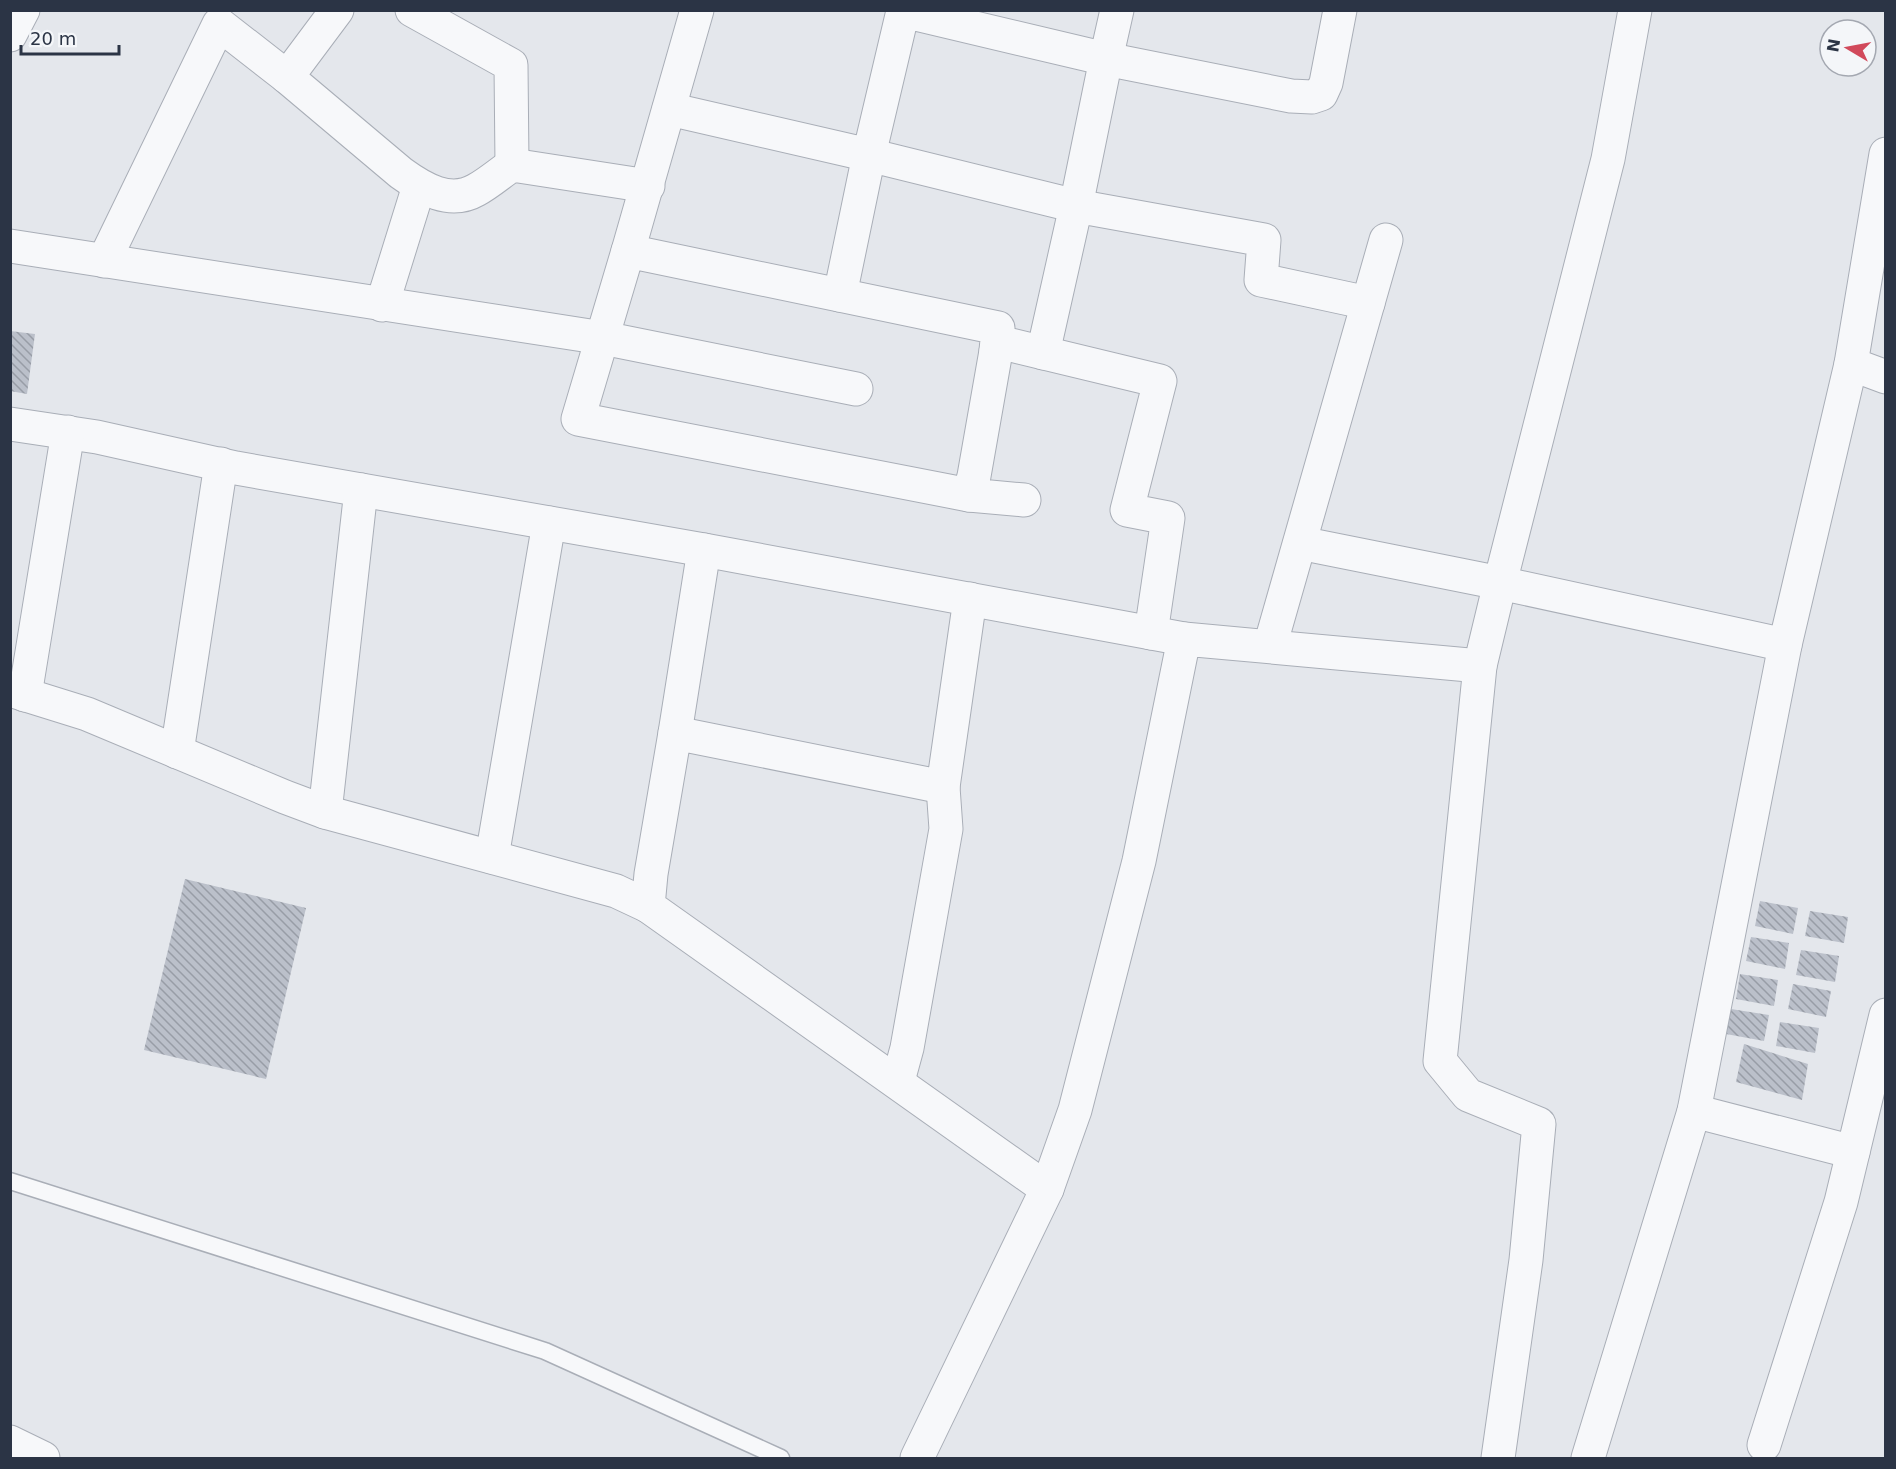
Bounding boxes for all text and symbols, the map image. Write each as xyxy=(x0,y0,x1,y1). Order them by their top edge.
scale bar xyxy=(21,18,118,56)
north arrow xyxy=(1818,18,1878,78)
text: 20 m xyxy=(30,28,76,49)
text: N xyxy=(1823,37,1844,54)

